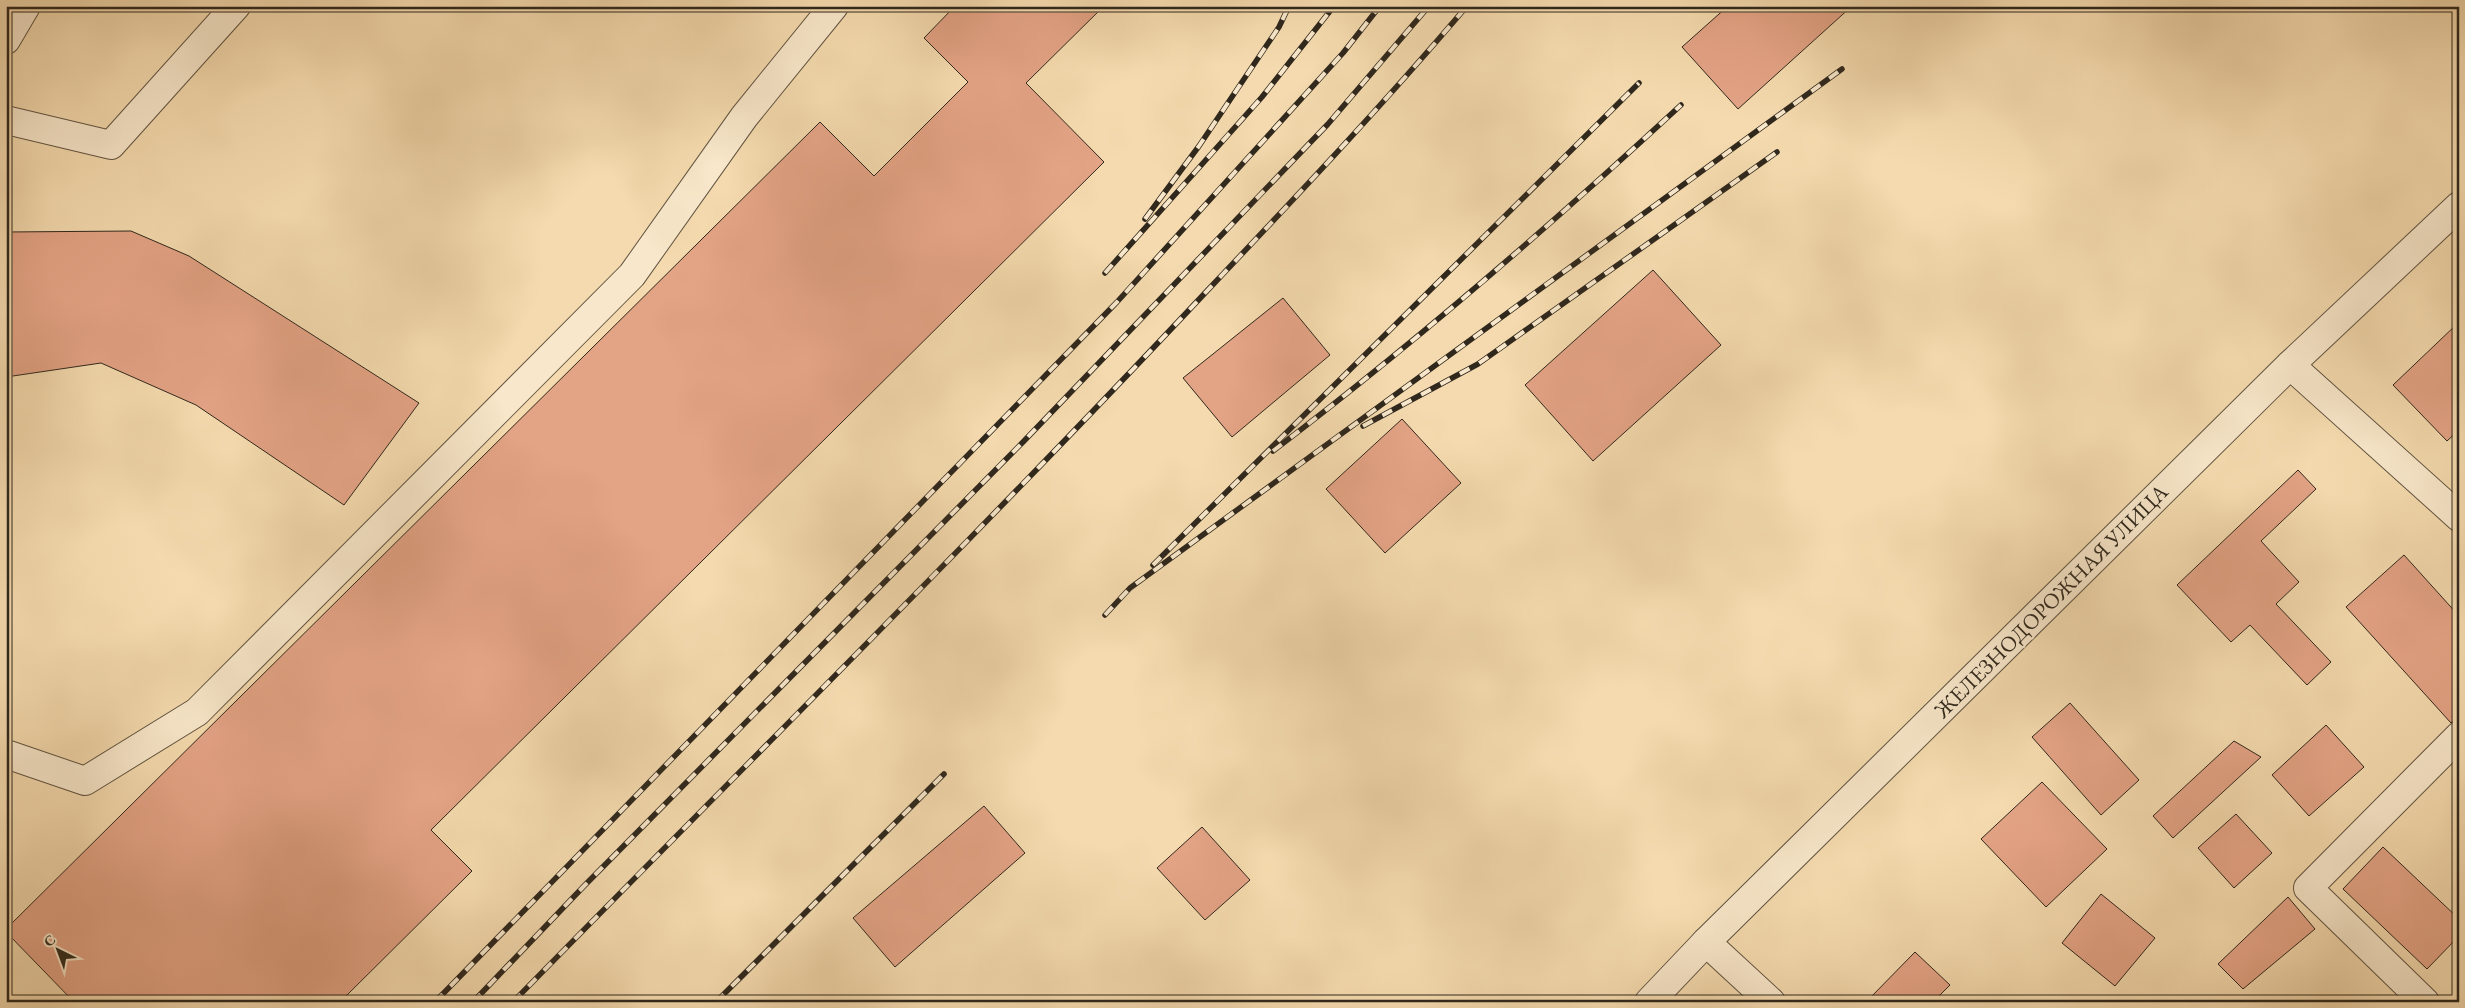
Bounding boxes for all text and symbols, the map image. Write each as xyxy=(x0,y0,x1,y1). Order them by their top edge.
street label: ЖЕЛЕЗНОДОРОЖНАЯ УЛИЦА xyxy=(1927,477,2175,725)
north arrow xyxy=(32,926,82,976)
text: С xyxy=(40,930,59,950)

